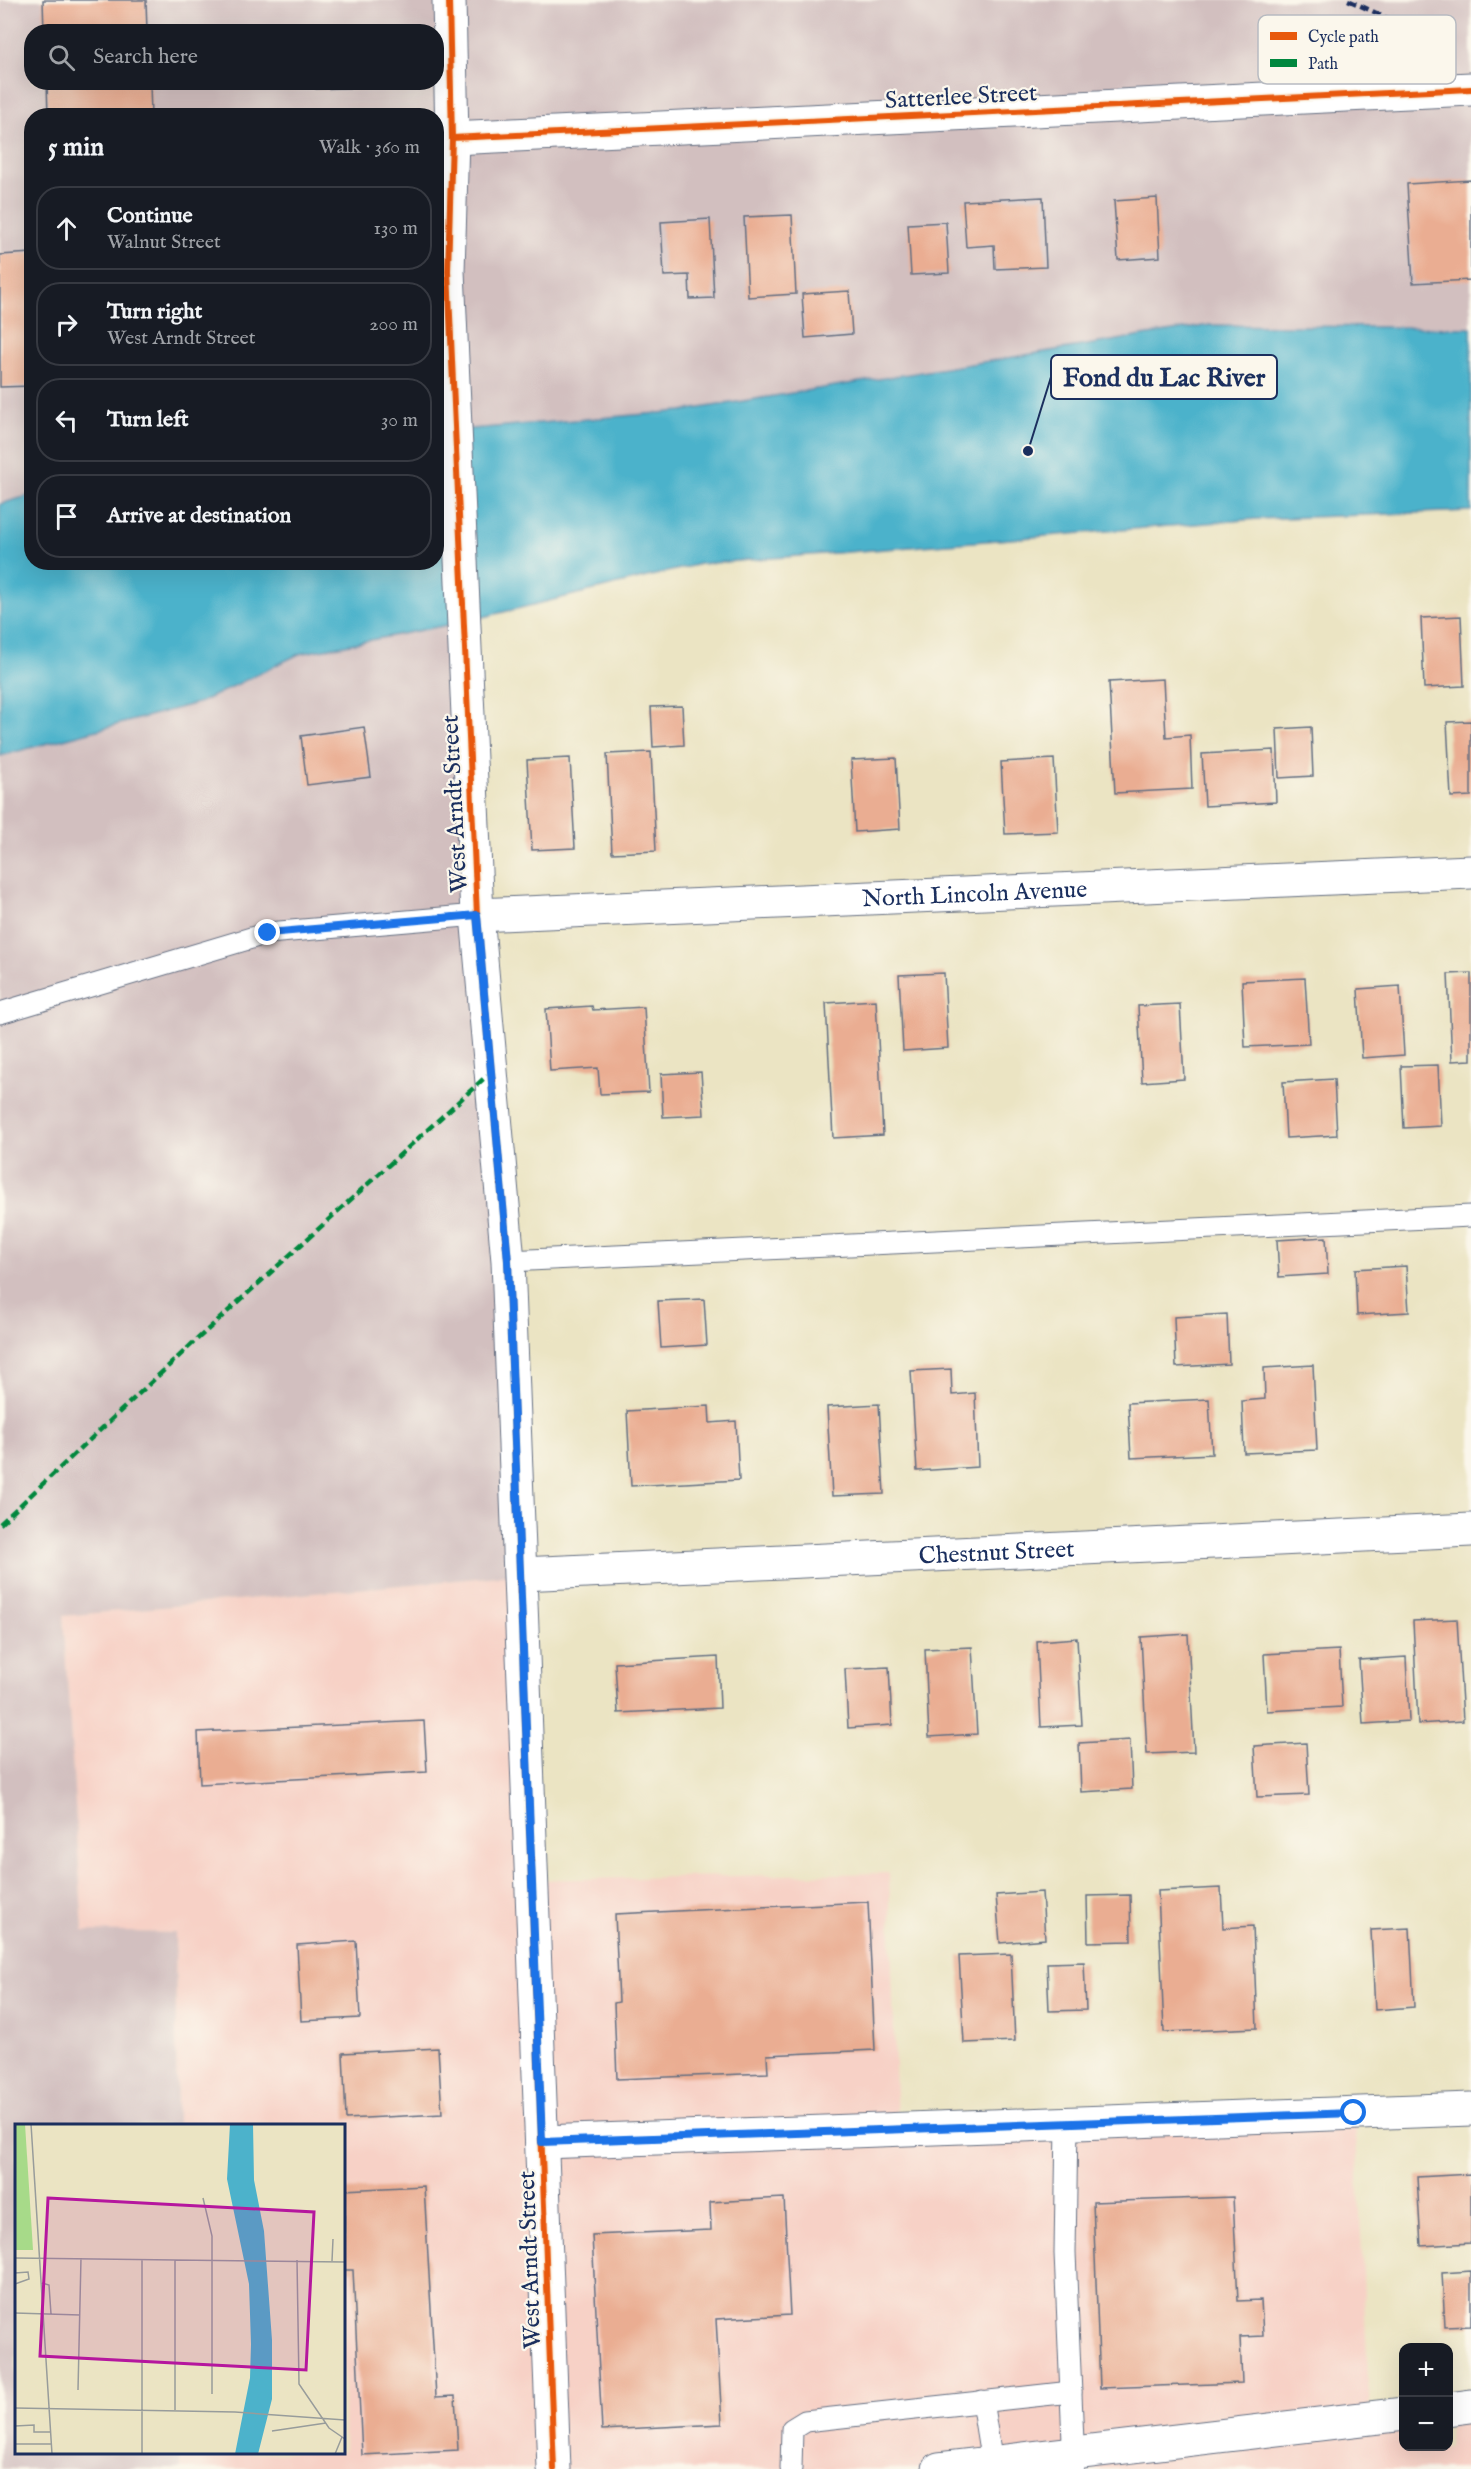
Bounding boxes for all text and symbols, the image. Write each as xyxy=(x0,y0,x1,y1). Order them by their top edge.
legend xyxy=(1258,15,1456,84)
search box xyxy=(24,24,444,90)
text: Cycle path xyxy=(1308,28,1379,48)
icon: search xyxy=(45,41,78,74)
text: Search here xyxy=(93,43,198,71)
text: Path xyxy=(1308,55,1339,75)
street label: Satterlee Street xyxy=(884,78,1038,117)
text: 5 min xyxy=(48,131,104,164)
text: Walk · 360 m xyxy=(319,135,420,160)
text: Continue xyxy=(107,202,193,230)
icon: ahead xyxy=(50,212,83,245)
text: 130 m xyxy=(373,216,418,241)
text: Walnut Street xyxy=(107,230,221,255)
text: Turn right xyxy=(107,298,202,326)
icon: right xyxy=(50,308,83,341)
text: 200 m xyxy=(369,312,418,337)
text: West Arndt Street xyxy=(107,326,256,351)
callout: Fond du Lac River xyxy=(1051,355,1277,399)
text: Fond du Lac River xyxy=(1063,362,1266,395)
icon: left xyxy=(50,404,83,437)
text: Turn left xyxy=(107,406,189,434)
text: 30 m xyxy=(381,408,418,433)
icon: arrive xyxy=(50,500,83,533)
text: Arrive at destination xyxy=(107,502,291,530)
street label: West Arndt Street xyxy=(435,714,476,894)
street label: North Lincoln Avenue xyxy=(861,875,1088,915)
route end xyxy=(254,919,280,945)
street label: Chestnut Street xyxy=(918,1534,1075,1573)
route start xyxy=(1340,2099,1366,2125)
inset map xyxy=(15,2124,345,2454)
street label: West Arndt Street xyxy=(512,2170,549,2350)
map controls xyxy=(1399,2343,1453,2451)
button: + xyxy=(1399,2343,1453,2397)
button: − xyxy=(1399,2397,1453,2451)

